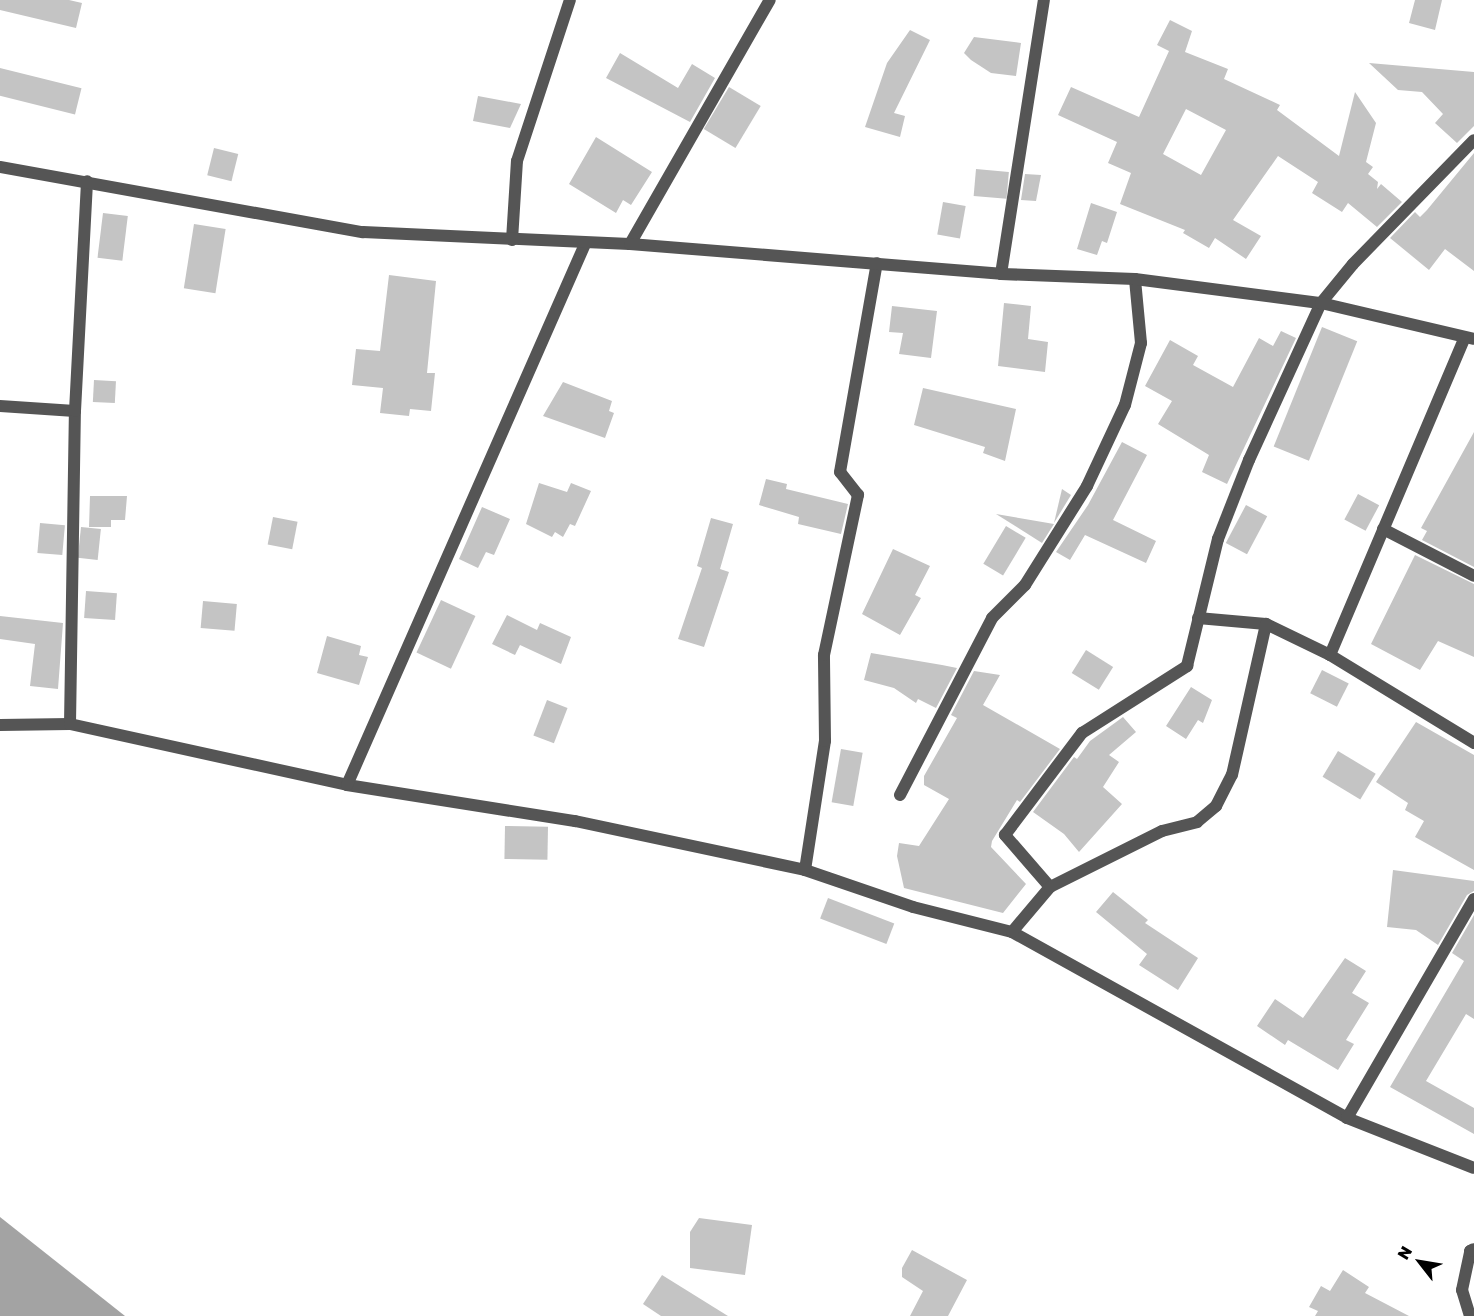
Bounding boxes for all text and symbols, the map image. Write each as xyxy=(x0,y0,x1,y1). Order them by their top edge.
north arrow xyxy=(1390,1232,1450,1292)
text: N xyxy=(1393,1242,1416,1263)

